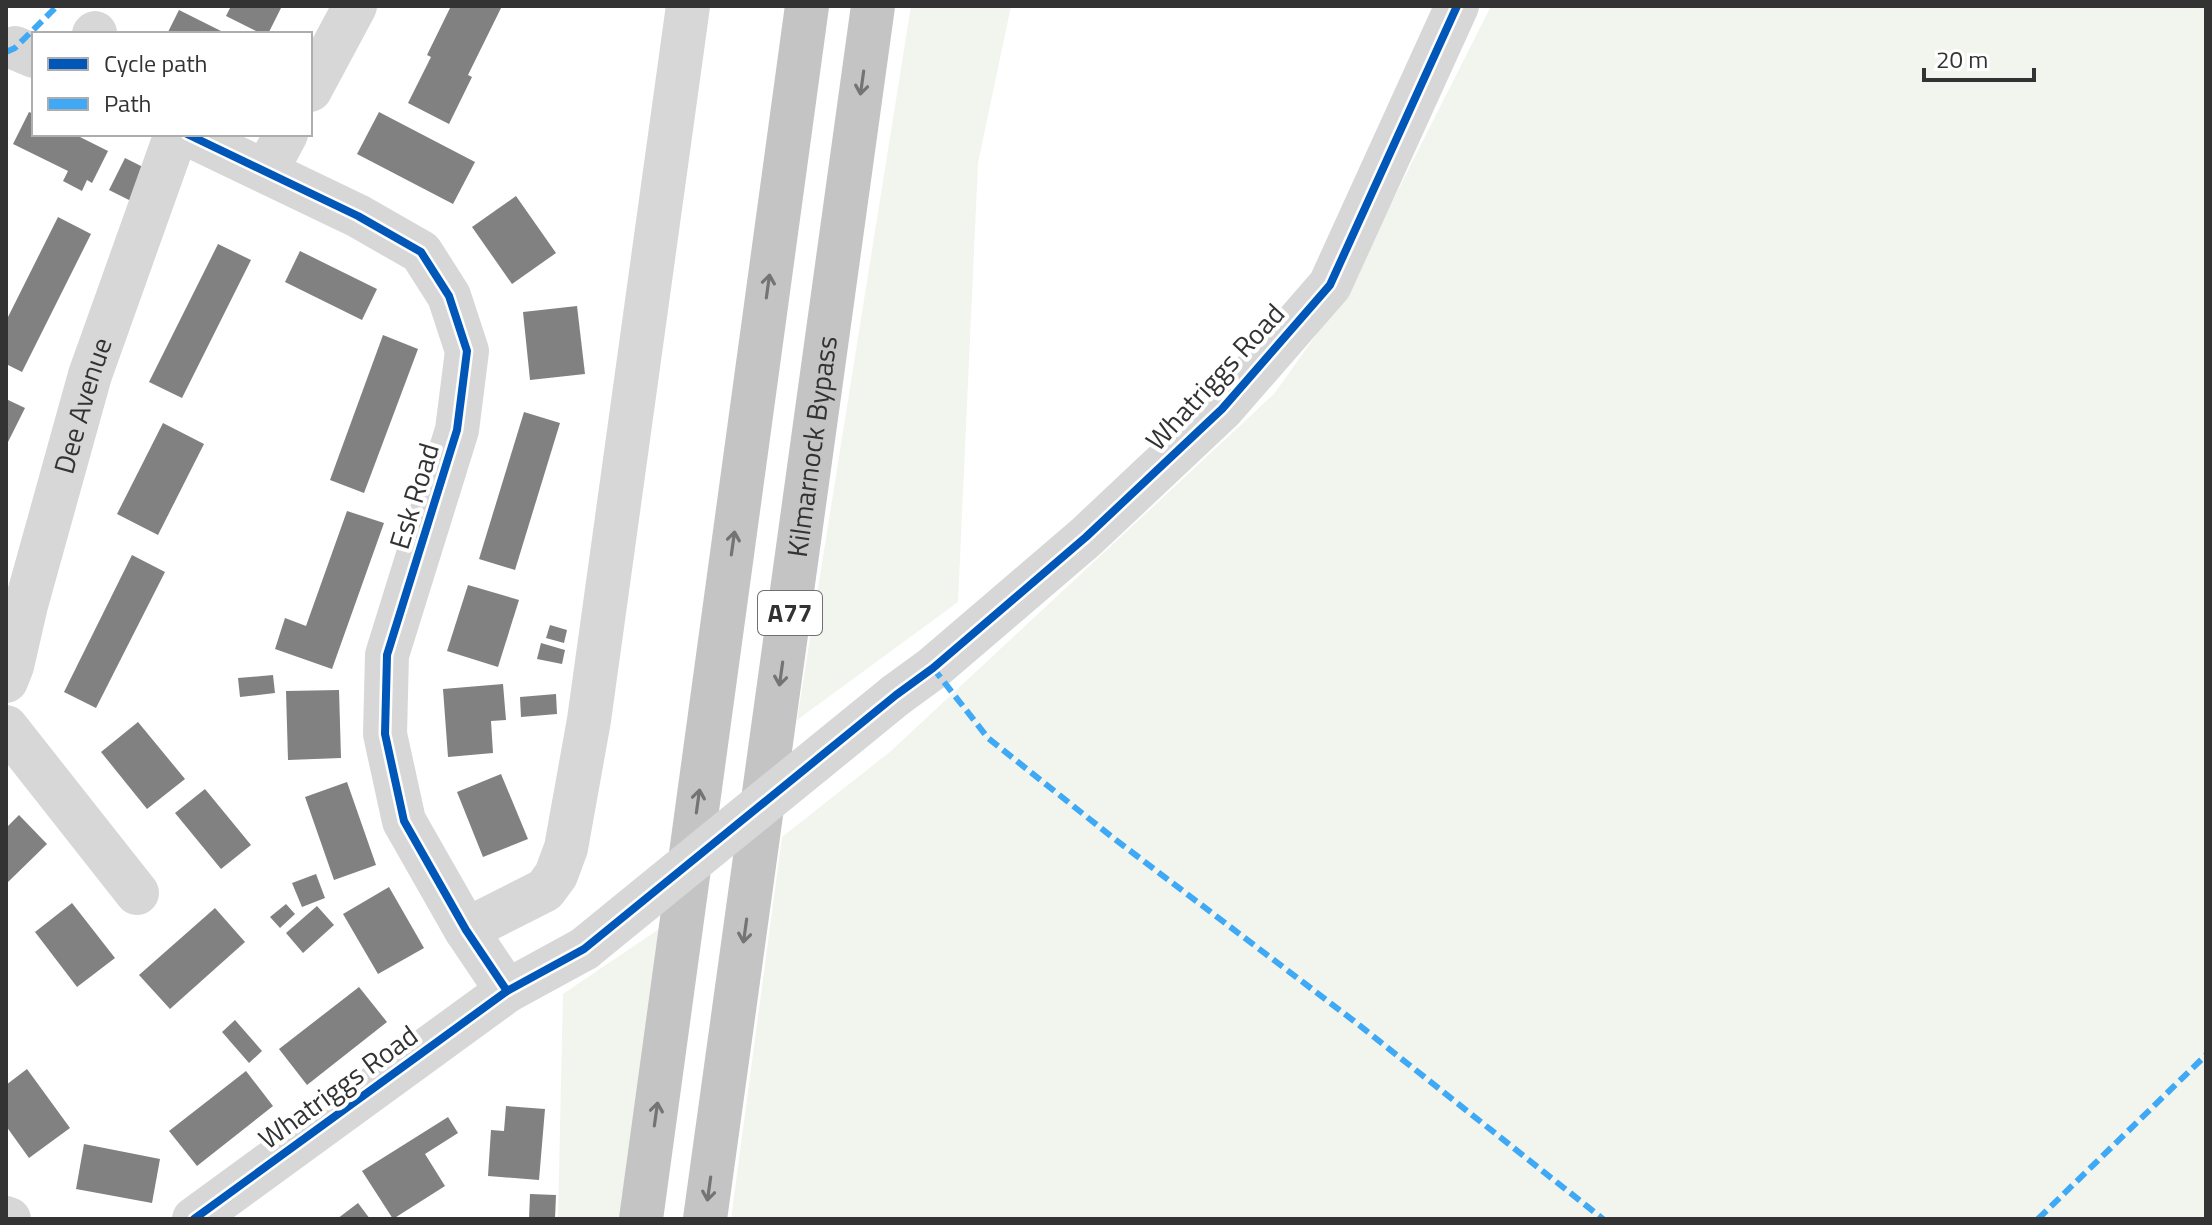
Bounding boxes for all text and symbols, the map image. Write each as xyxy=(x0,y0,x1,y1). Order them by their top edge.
legend xyxy=(32,32,312,136)
scale bar xyxy=(1924,32,2034,82)
text: 20 m xyxy=(1936,41,1988,77)
text: Cycle path xyxy=(104,45,207,81)
one-way arrow xyxy=(854,70,869,95)
text: Path xyxy=(104,85,151,121)
one-way arrow xyxy=(761,273,776,299)
street label: Whatriggs Road xyxy=(1135,293,1295,460)
street label: Dee Avenue xyxy=(42,331,123,478)
street label: Kilmarnock Bypass xyxy=(775,333,848,560)
street label: Esk Road xyxy=(377,438,450,554)
one-way arrow xyxy=(726,531,741,556)
road number: A77 xyxy=(758,591,822,635)
one-way arrow xyxy=(773,661,788,686)
one-way arrow xyxy=(691,789,706,814)
one-way arrow xyxy=(737,918,752,943)
street label: Whatriggs Road xyxy=(249,1014,426,1159)
one-way arrow xyxy=(649,1102,664,1127)
one-way arrow xyxy=(701,1175,716,1201)

